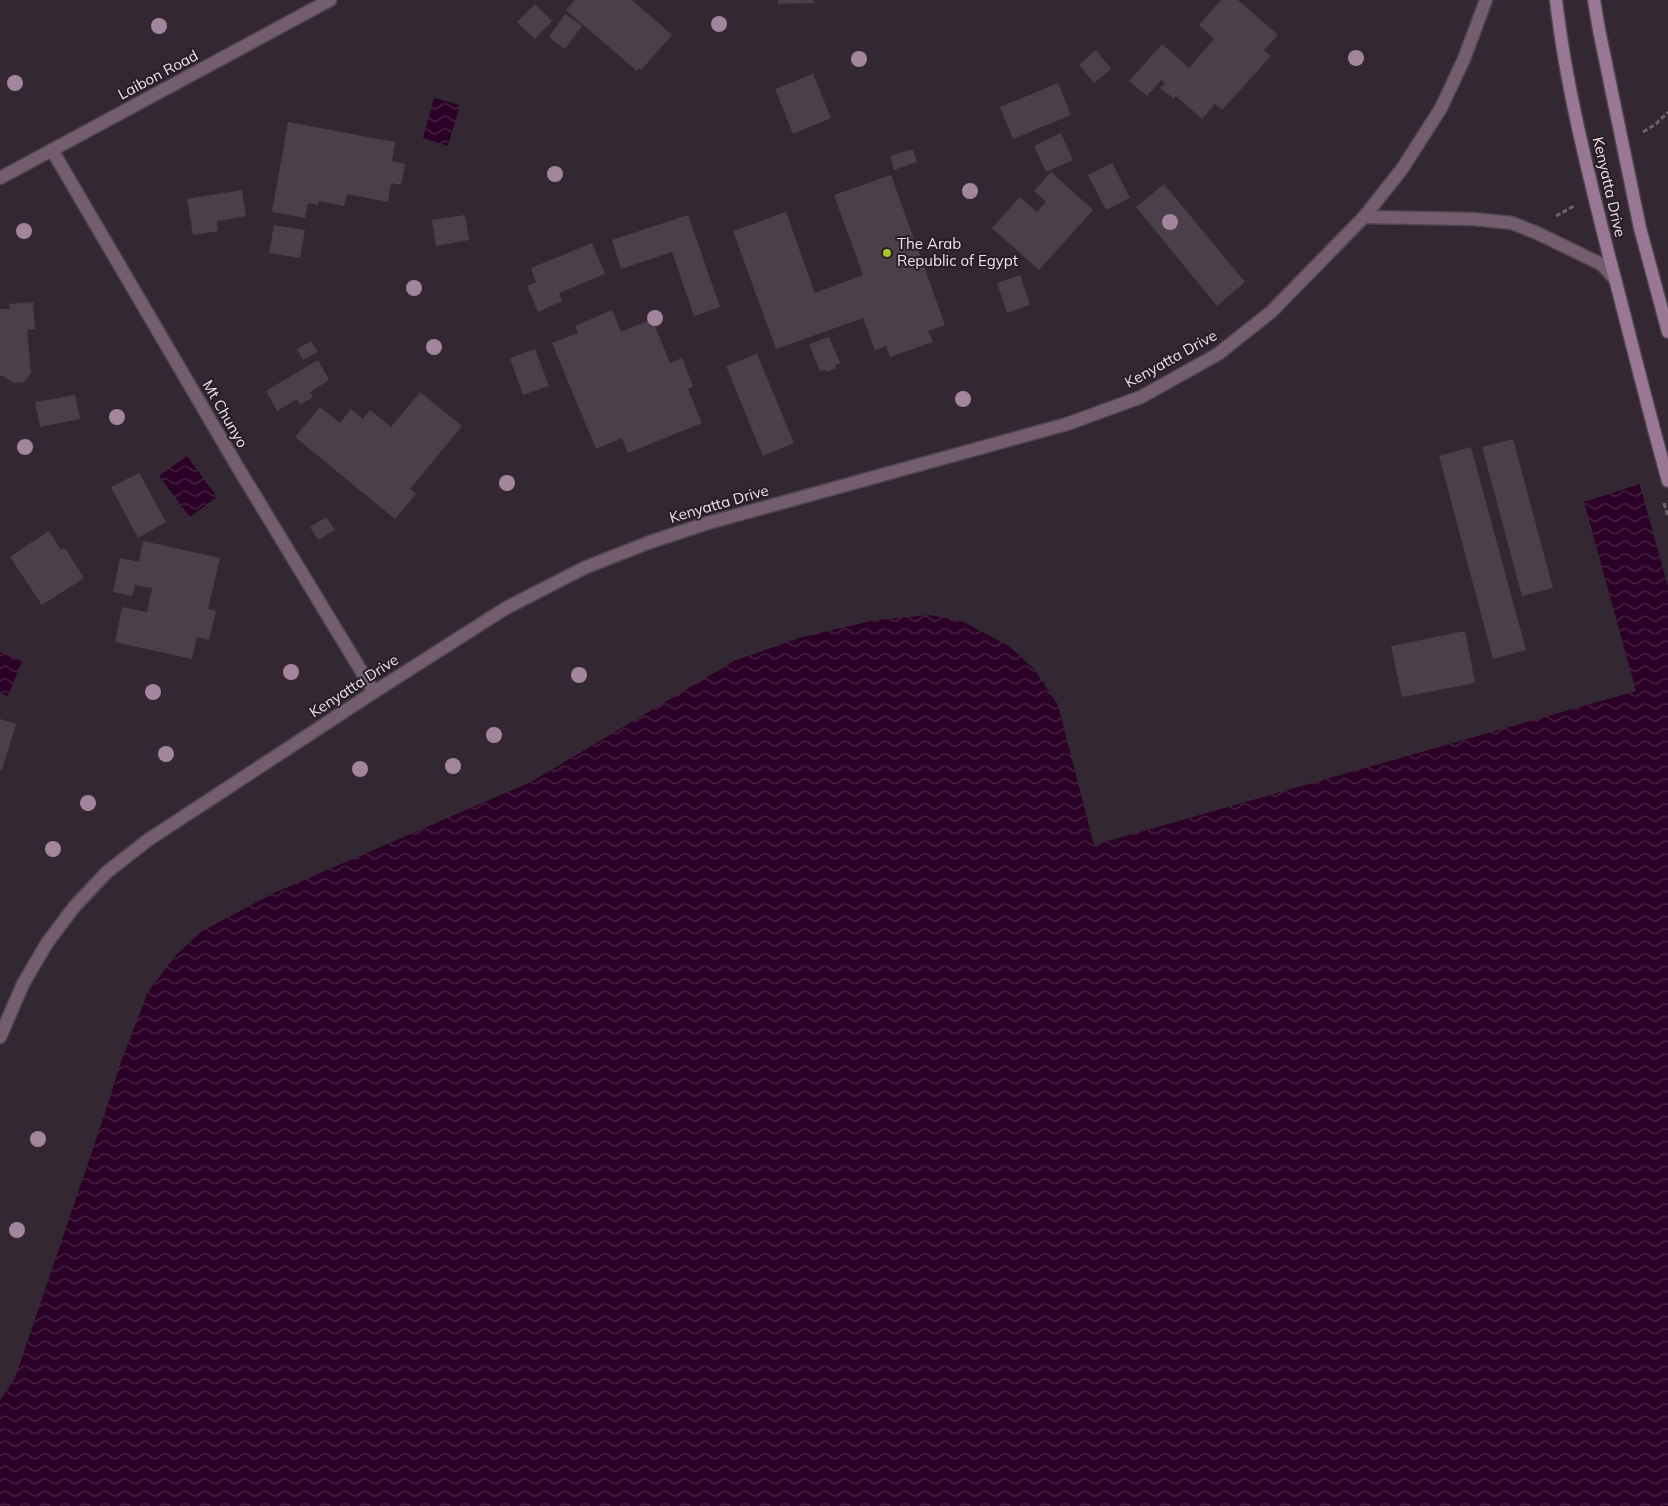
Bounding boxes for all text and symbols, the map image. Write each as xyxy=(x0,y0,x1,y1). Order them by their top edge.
street label: Laibon Road xyxy=(115,46,201,104)
street label: Kenyatta Drive xyxy=(1589,135,1630,239)
place label: The Arab Republic of Egypt xyxy=(897,234,1018,270)
marker: The Arab Republic of Egypt xyxy=(881,247,893,259)
street label: Kenyatta Drive xyxy=(1121,325,1220,392)
street label: Mt Chunyo xyxy=(198,377,252,451)
street label: Kenyatta Drive xyxy=(667,480,771,527)
street label: Kenyatta Drive xyxy=(306,650,402,721)

